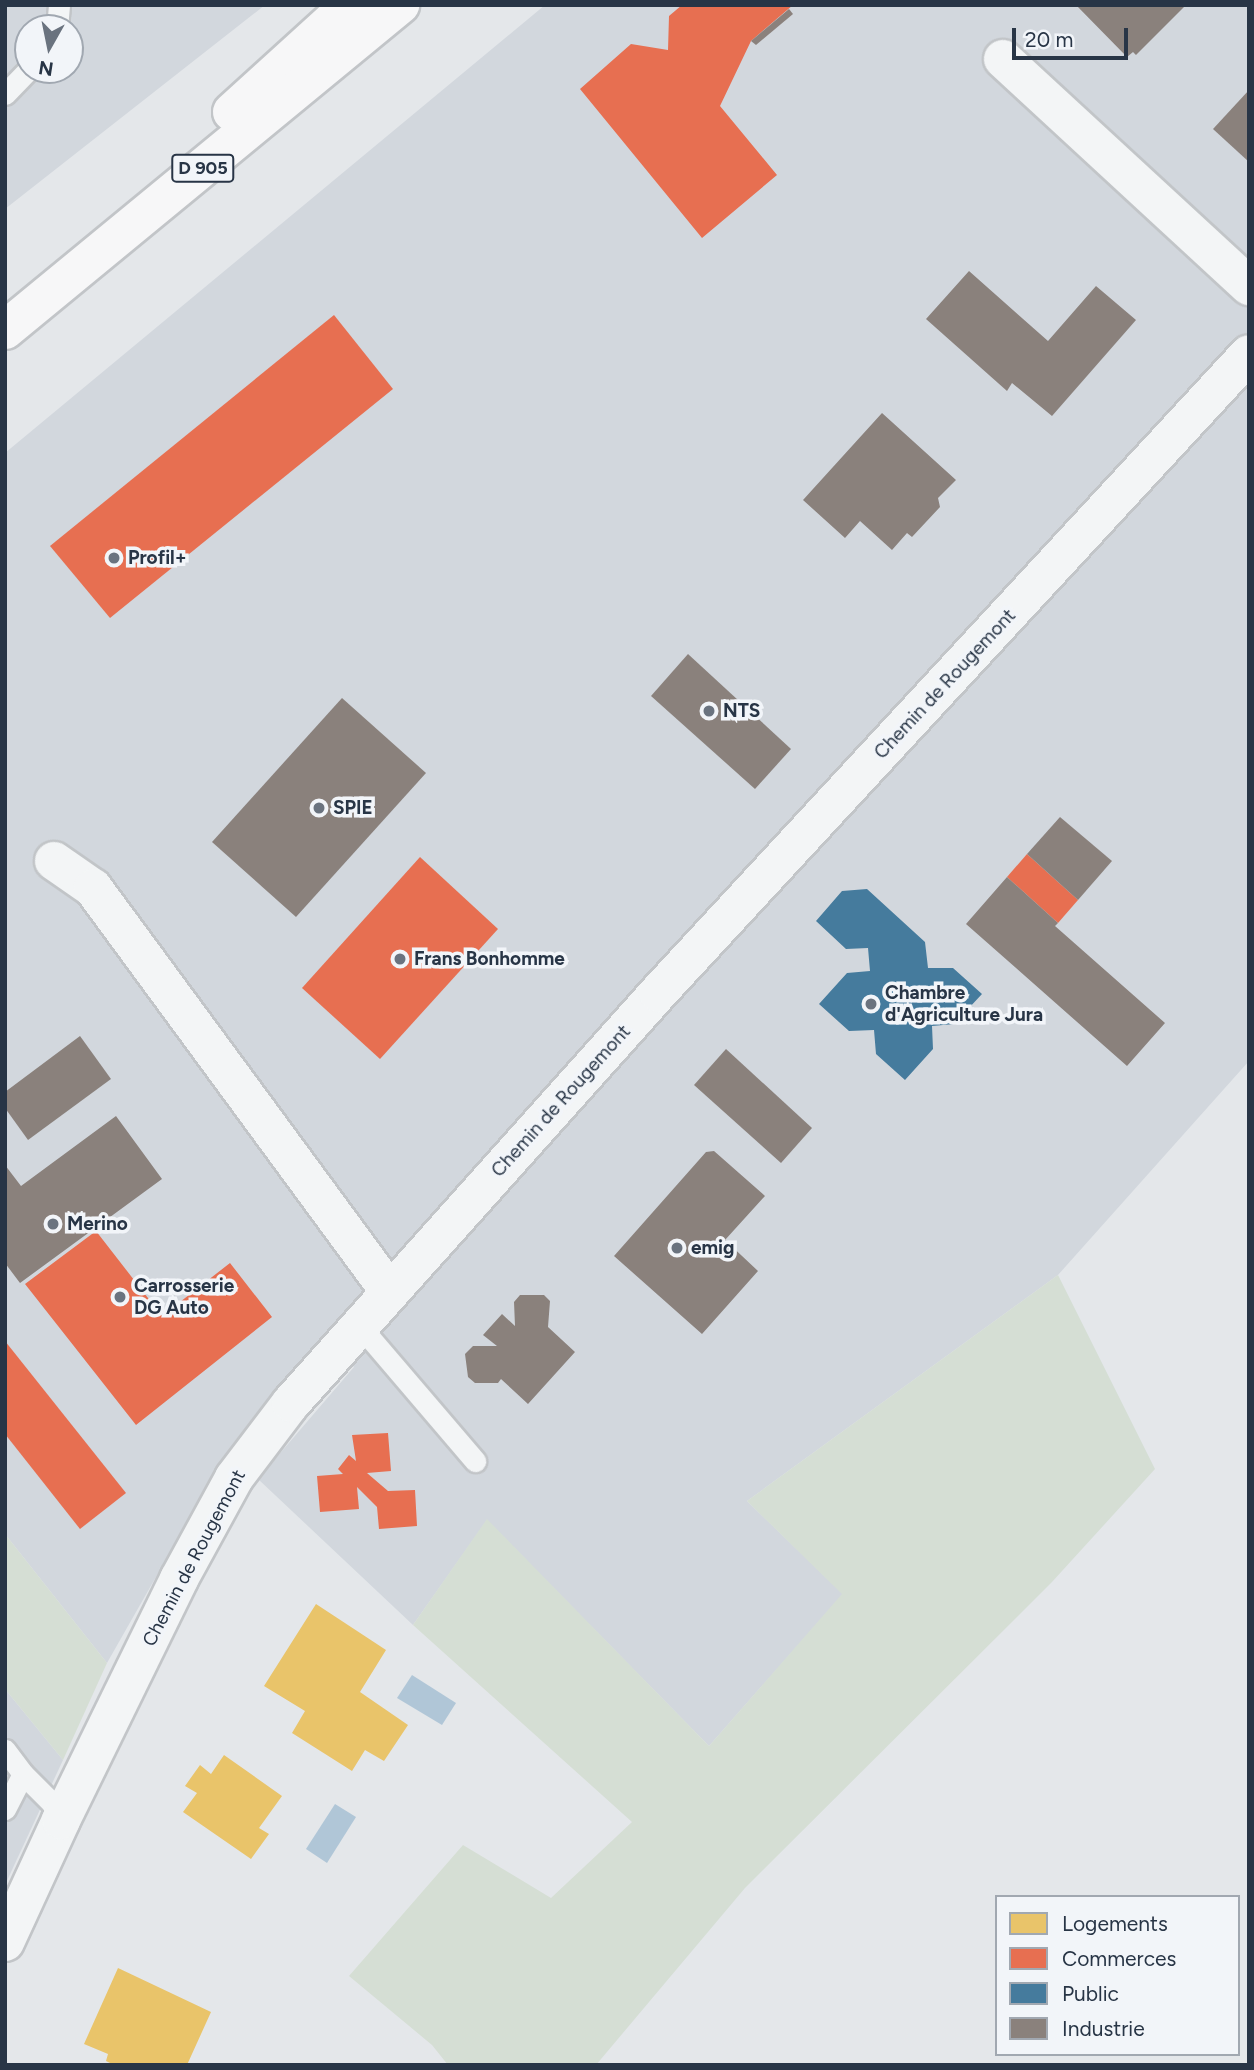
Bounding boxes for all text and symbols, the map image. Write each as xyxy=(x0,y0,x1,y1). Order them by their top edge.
north arrow xyxy=(14,14,84,84)
scale bar xyxy=(1016,14,1132,58)
text: 20 m xyxy=(1025,27,1073,52)
text: N xyxy=(37,56,55,81)
road number: D 905 xyxy=(170,154,236,182)
place label: Profil+ xyxy=(128,547,187,569)
marker: Profil+ xyxy=(106,550,122,566)
street label: Chemin de Rougemont xyxy=(870,604,1020,764)
place label: NTS xyxy=(723,700,760,722)
marker: NTS xyxy=(701,703,717,719)
place label: SPIE xyxy=(333,797,373,819)
marker: SPIE xyxy=(311,800,327,816)
place label: Frans Bonhomme xyxy=(414,948,565,970)
marker: Frans Bonhomme xyxy=(392,951,408,967)
place label: Chambre d'Agriculture Jura xyxy=(885,982,1043,1026)
marker: Chambre d'Agriculture Jura xyxy=(863,996,879,1012)
street label: Chemin de Rougemont xyxy=(487,1020,635,1182)
place label: Merino xyxy=(67,1213,128,1235)
marker: Merino xyxy=(45,1216,61,1232)
place label: emig xyxy=(691,1237,734,1259)
marker: emig xyxy=(669,1240,685,1256)
place label: Carrosserie DG Auto xyxy=(134,1275,234,1319)
marker: Carrosserie DG Auto xyxy=(112,1289,128,1305)
street label: Chemin de Rougemont xyxy=(138,1466,250,1650)
legend xyxy=(995,1895,1240,2056)
text: Logements xyxy=(1062,1911,1168,1936)
text: Commerces xyxy=(1062,1946,1176,1971)
text: Public xyxy=(1062,1981,1119,2006)
text: Industrie xyxy=(1062,2016,1145,2041)

